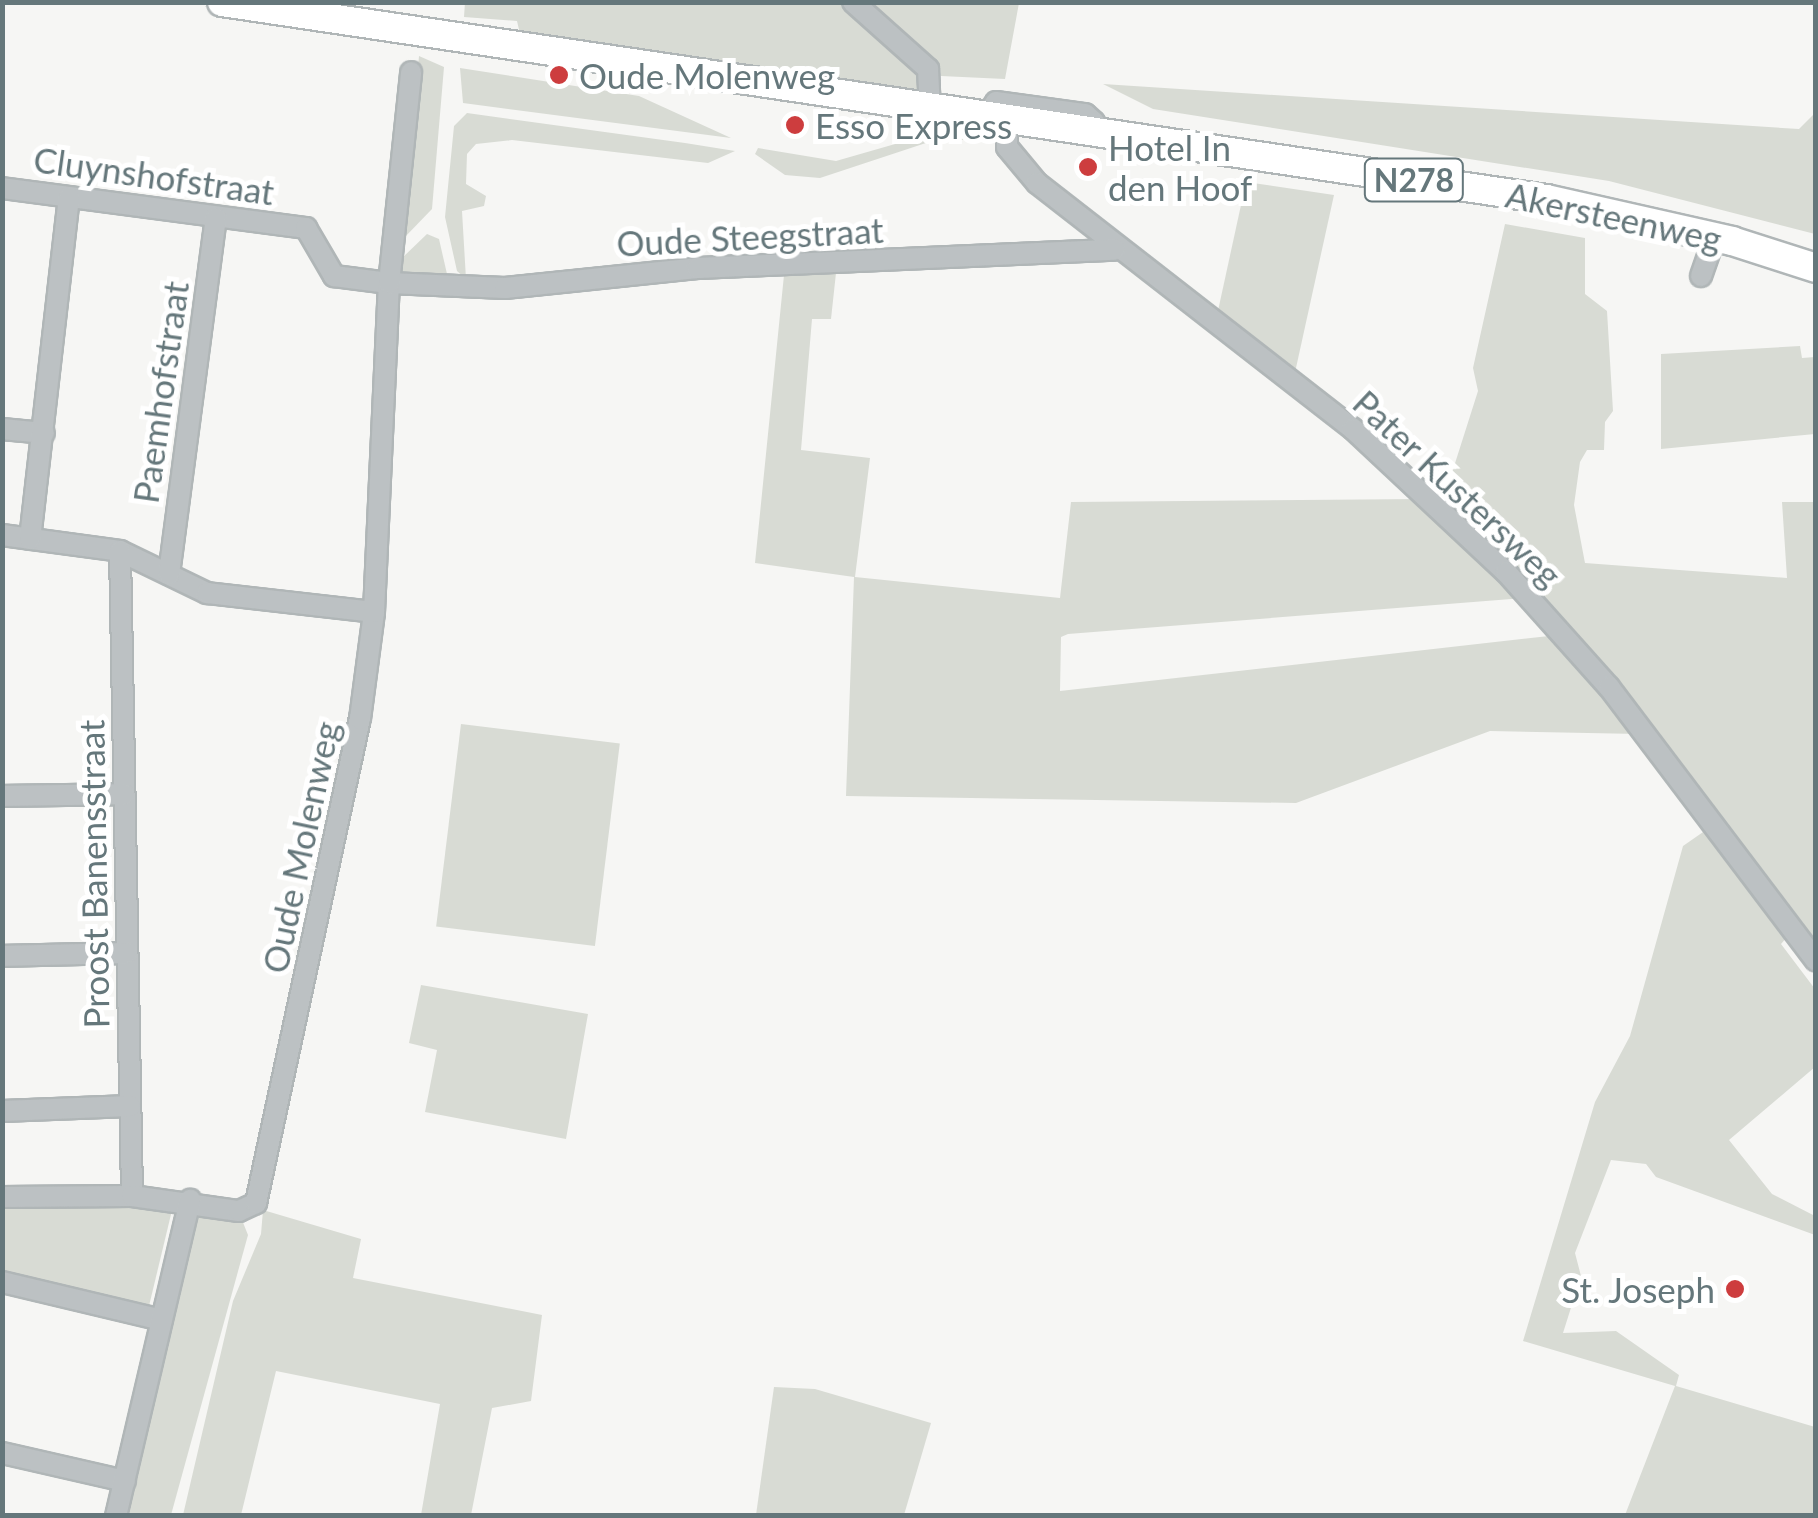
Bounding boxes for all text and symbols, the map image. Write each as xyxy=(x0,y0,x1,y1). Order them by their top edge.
place label: Oude Molenweg xyxy=(579,54,835,96)
marker: Oude Molenweg xyxy=(548,64,570,86)
place label: Esso Express xyxy=(815,104,1012,146)
marker: Esso Express xyxy=(784,114,806,136)
place label: Hotel In den Hoof xyxy=(1108,126,1252,208)
street label: Cluynshofstraat xyxy=(31,137,277,213)
road number: N278 xyxy=(1362,153,1466,207)
marker: Hotel In den Hoof xyxy=(1077,156,1099,178)
street label: Akersteenweg xyxy=(1502,173,1726,259)
street label: Oude Steegstraat xyxy=(615,208,885,264)
street label: Paemhofstraat xyxy=(124,278,196,506)
street label: Pater Kustersweg xyxy=(1345,381,1571,595)
street label: Oude Molenweg xyxy=(253,717,347,977)
street label: Proost Banensstraat xyxy=(69,719,117,1029)
place label: St. Joseph xyxy=(1560,1268,1715,1310)
marker: St. Joseph xyxy=(1724,1278,1746,1300)

